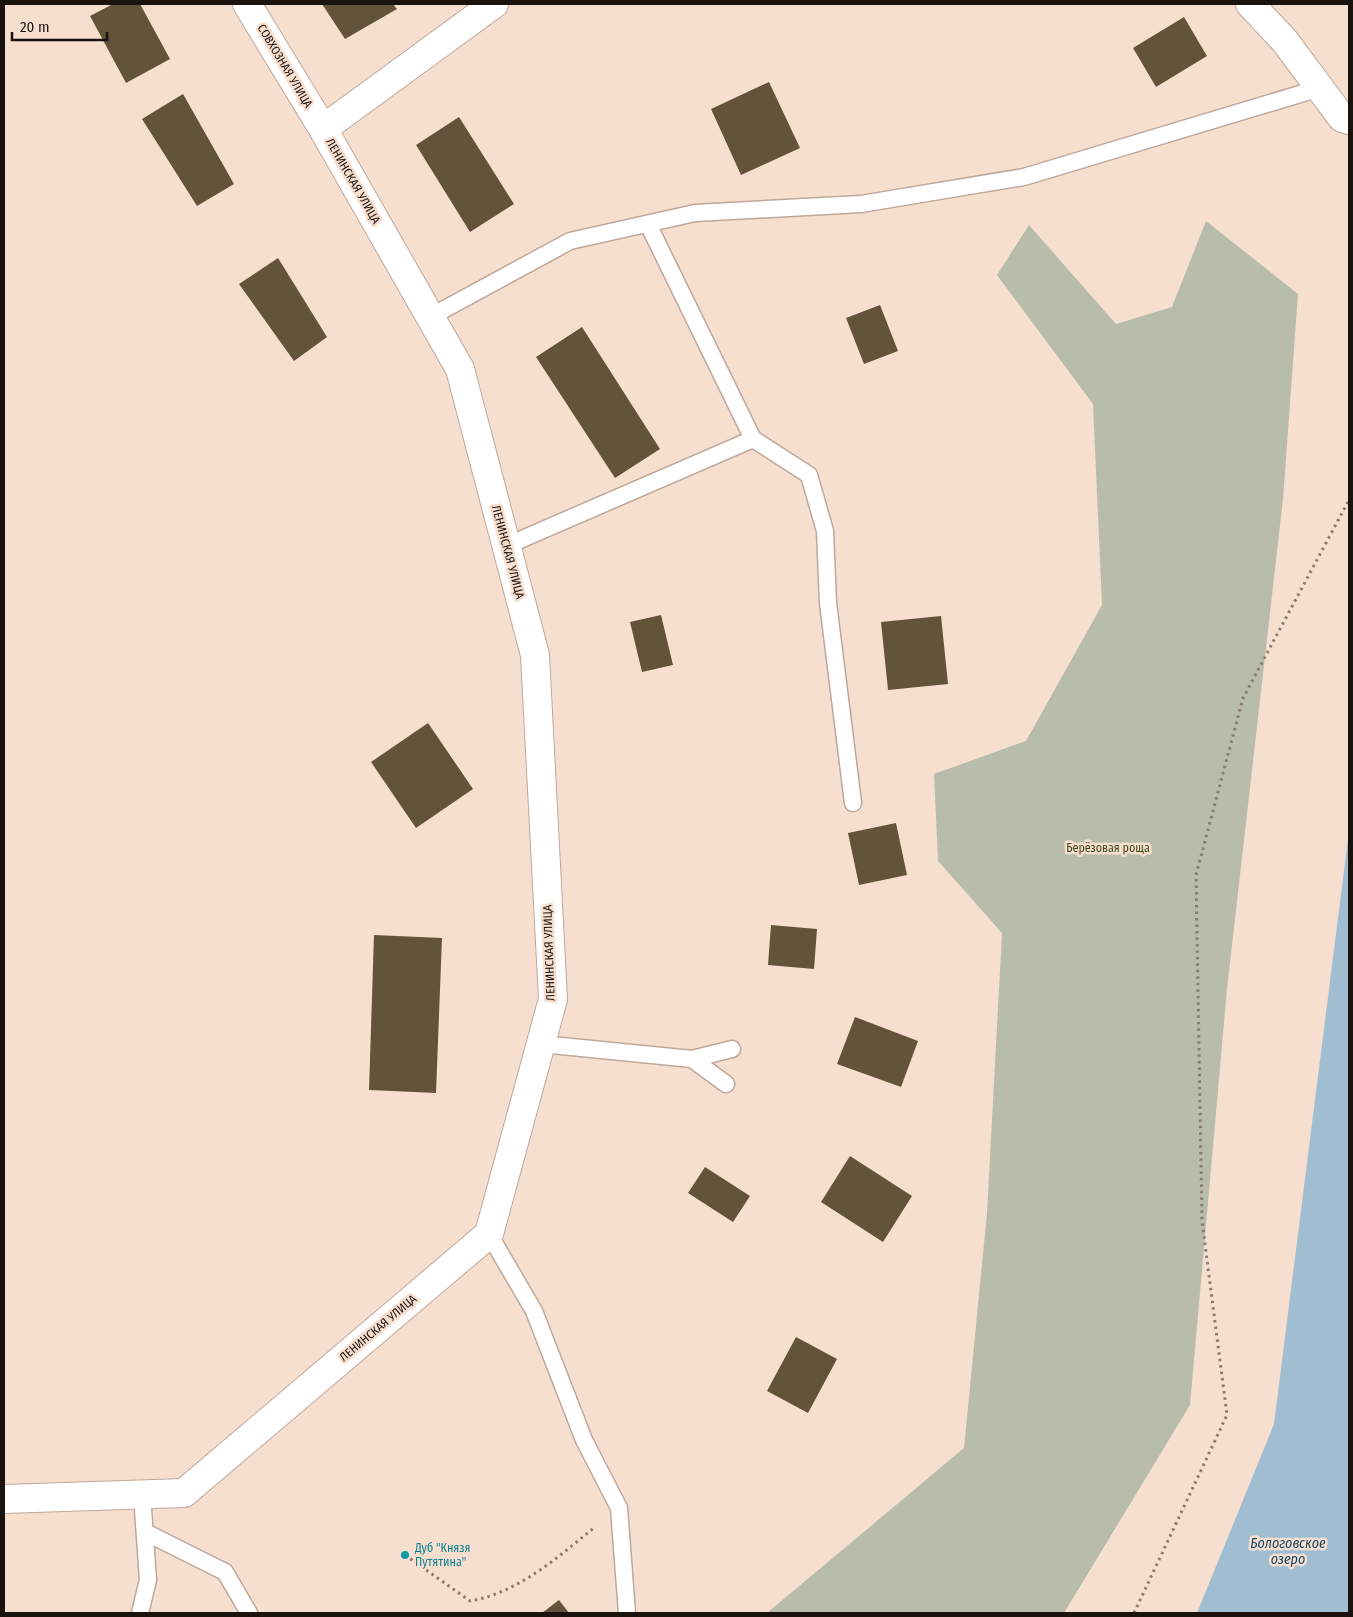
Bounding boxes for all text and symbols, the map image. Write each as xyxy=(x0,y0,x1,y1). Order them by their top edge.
scale bar xyxy=(12,10,108,42)
text: 20 m xyxy=(20,18,50,36)
street label: СОВХОЗНАЯ УЛИЦА xyxy=(255,22,316,111)
street label: ЛЕНИНСКАЯ УЛИЦА xyxy=(323,136,383,227)
street label: ЛЕНИНСКАЯ УЛИЦА xyxy=(489,504,527,601)
park label: Берёзовая роща xyxy=(1066,841,1150,855)
street label: ЛЕНИНСКАЯ УЛИЦА xyxy=(540,904,558,1001)
street label: ЛЕНИНСКАЯ УЛИЦА xyxy=(337,1291,420,1364)
water label: Бологовское озеро xyxy=(1250,1535,1326,1568)
place label: Дуб "Князя Путятина" xyxy=(414,1541,471,1569)
marker: Дуб "Князя Путятина" xyxy=(399,1549,411,1561)

